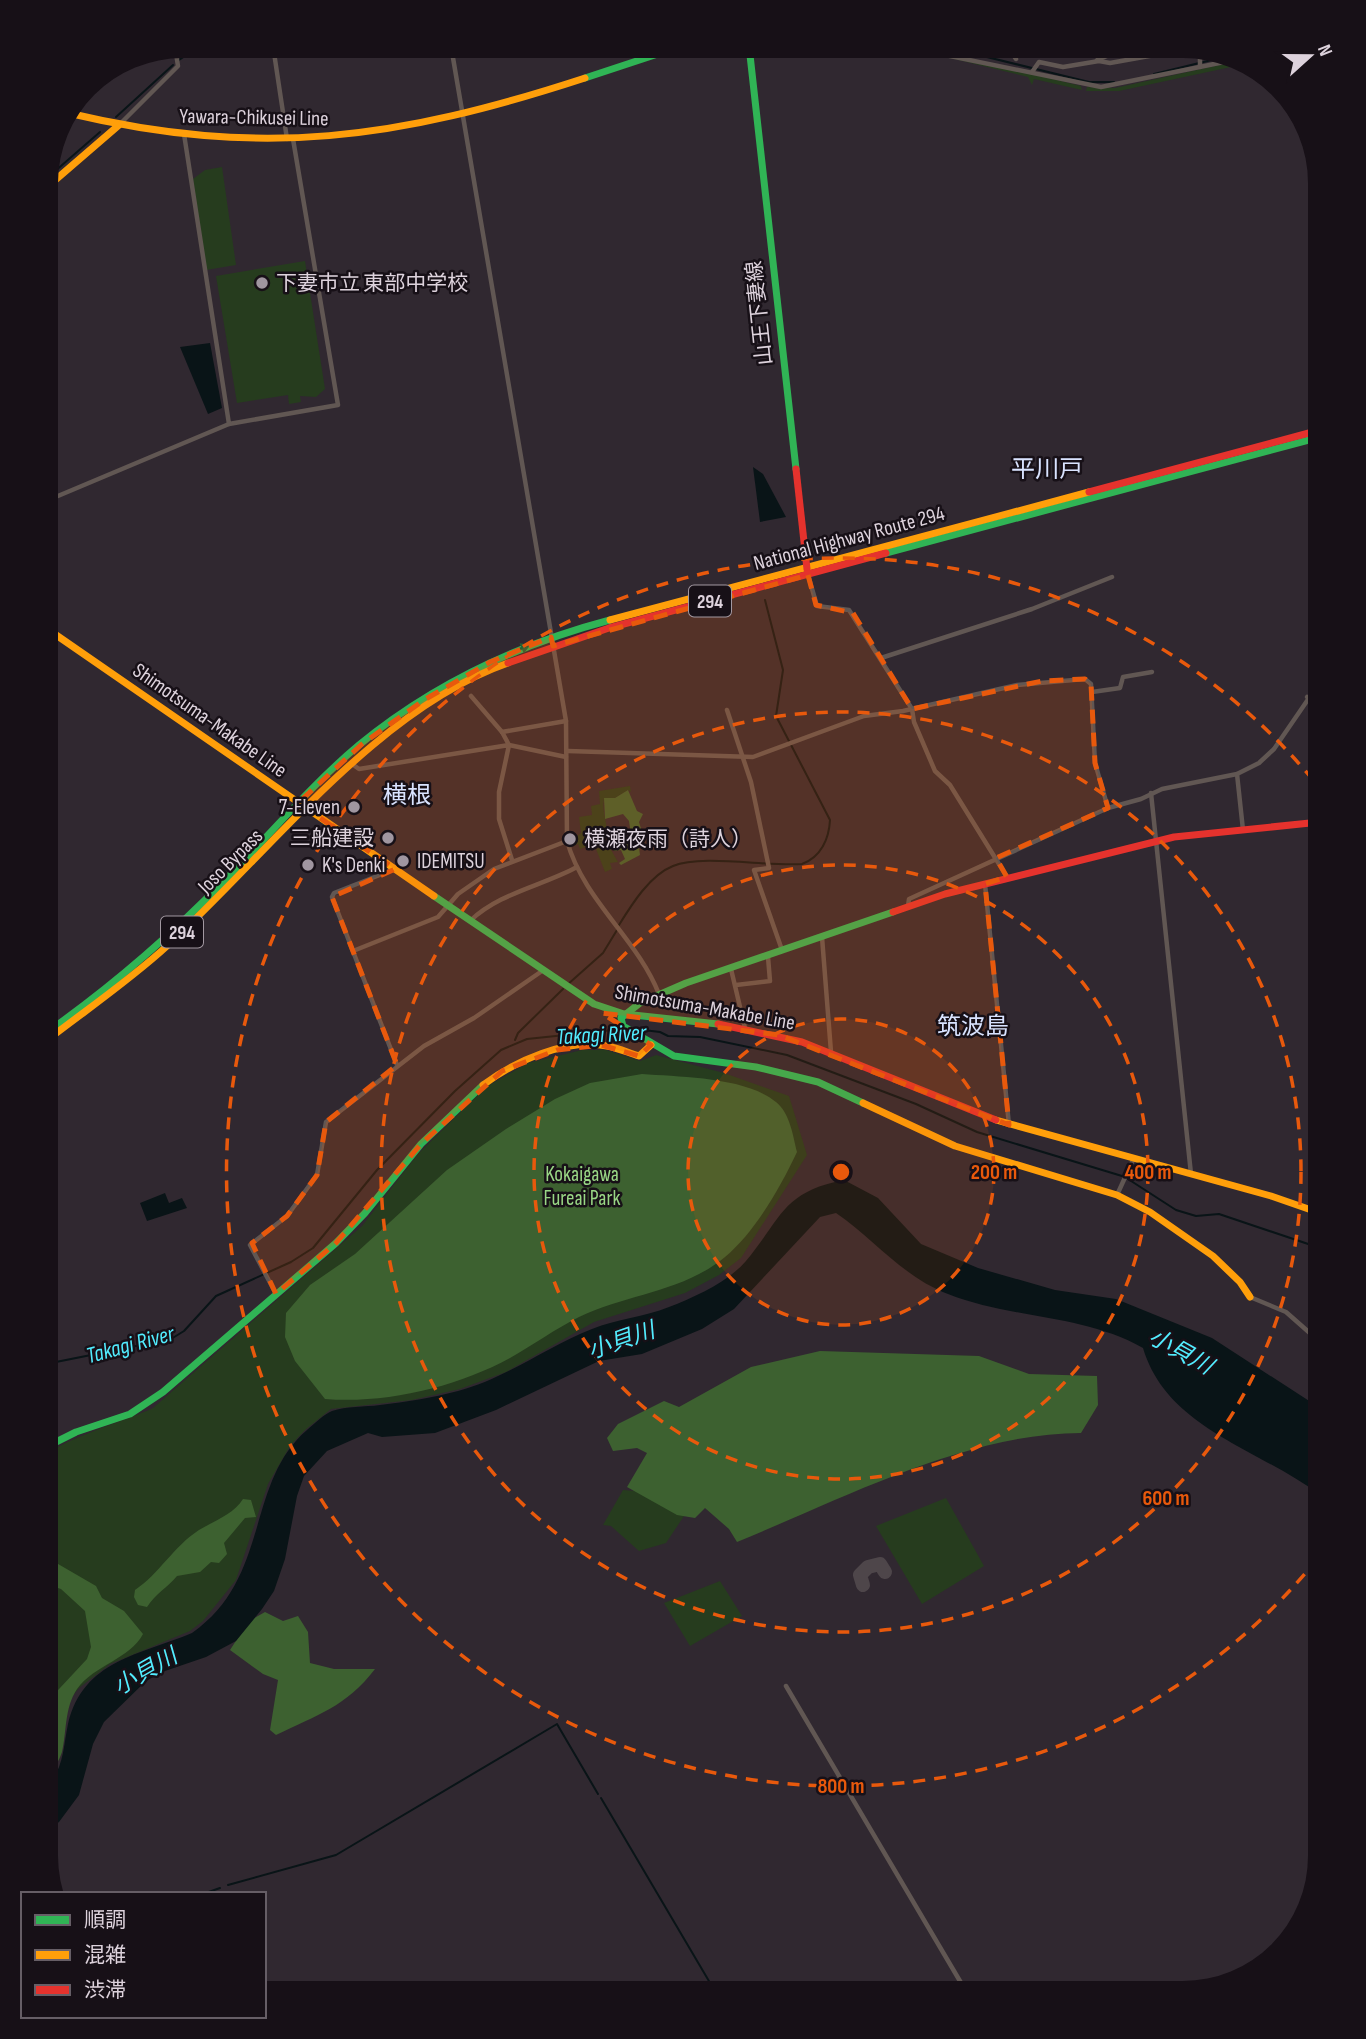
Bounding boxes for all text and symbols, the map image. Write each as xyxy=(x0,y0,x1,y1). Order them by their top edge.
north arrow xyxy=(1275,21,1345,91)
text: N xyxy=(1312,42,1337,59)
street label: Yawara-Chikusei Line xyxy=(179,104,329,131)
street label: 山王下妻線 xyxy=(742,259,777,366)
place label: 下妻市立 東部中学校 xyxy=(276,271,468,296)
marker: 下妻市立 東部中学校 xyxy=(254,275,270,291)
district label: 平川戸 xyxy=(1011,455,1083,484)
street label: National Highway Route 294 xyxy=(751,501,948,576)
road number: 294 xyxy=(689,586,731,616)
one-way arrow xyxy=(510,643,531,654)
street label: Shimotsuma-Makabe Line xyxy=(128,658,292,783)
district label: 横根 xyxy=(383,781,431,810)
place label: 7-Eleven xyxy=(279,795,340,820)
marker: 7-Eleven xyxy=(346,799,362,815)
street label: Joso Bypass xyxy=(192,824,268,900)
place label: 三船建設 xyxy=(290,826,374,851)
place label: 横瀬夜雨（詩人） xyxy=(584,827,752,852)
marker: 三船建設 xyxy=(380,830,396,846)
marker: 横瀬夜雨（詩人） xyxy=(562,831,578,847)
place label: IDEMITSU xyxy=(417,849,485,874)
place label: K's Denki xyxy=(322,853,385,878)
marker: IDEMITSU xyxy=(395,853,411,869)
marker: K's Denki xyxy=(300,857,316,873)
road number: 294 xyxy=(161,916,203,948)
street label: Shimotsuma-Makabe Line xyxy=(613,979,797,1036)
district label: 筑波島 xyxy=(937,1012,1009,1041)
water label: Takagi River xyxy=(555,1019,648,1051)
centre of rings xyxy=(829,1160,853,1184)
text: 200 m xyxy=(971,1160,1017,1185)
text: 400 m xyxy=(1125,1160,1171,1185)
park label: Kokaigawa Fureai Park xyxy=(544,1162,620,1211)
water label: 小貝川 xyxy=(584,1315,661,1365)
water label: Takagi River xyxy=(83,1319,179,1370)
water label: 小貝川 xyxy=(1144,1323,1220,1382)
text: 600 m xyxy=(1142,1486,1190,1511)
water label: 小貝川 xyxy=(109,1641,185,1701)
text: 800 m xyxy=(817,1774,865,1799)
legend xyxy=(21,1892,266,2018)
text: 順調 xyxy=(84,1908,126,1933)
text: 混雑 xyxy=(84,1943,126,1968)
text: 渋滞 xyxy=(84,1978,126,2003)

